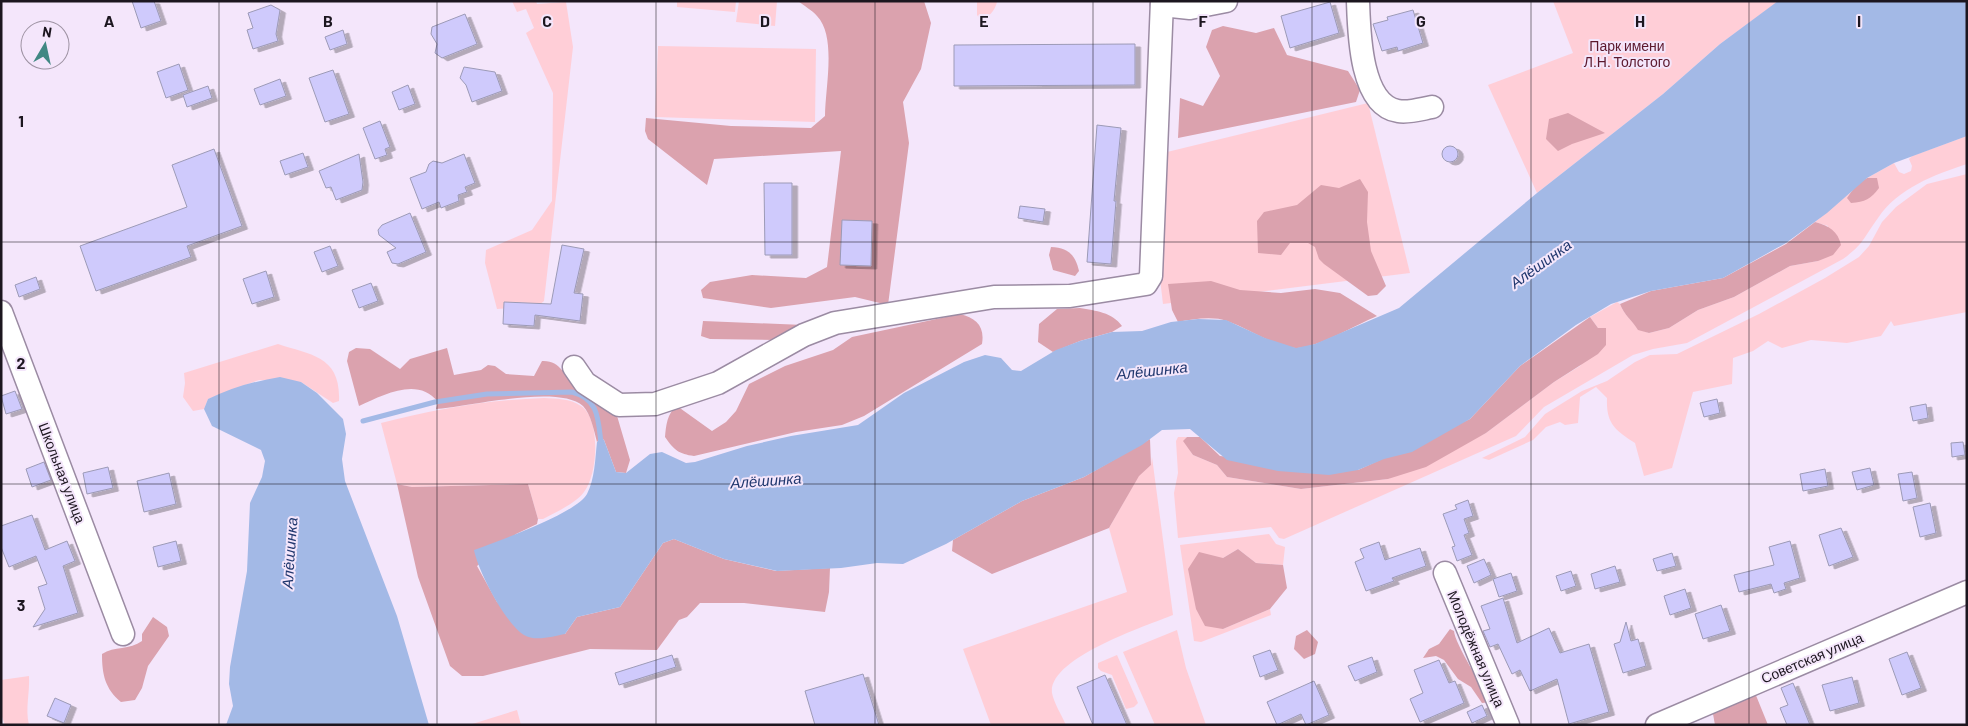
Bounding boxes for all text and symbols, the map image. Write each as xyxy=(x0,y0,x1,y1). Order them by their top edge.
text: A xyxy=(104,11,115,30)
text: B xyxy=(323,11,333,30)
text: C xyxy=(542,11,552,30)
text: D xyxy=(760,11,770,30)
text: E xyxy=(979,11,989,30)
text: F xyxy=(1199,11,1208,30)
text: G xyxy=(1416,11,1426,30)
text: H xyxy=(1635,11,1645,30)
text: I xyxy=(1857,11,1861,30)
north arrow xyxy=(20,20,70,70)
text: N xyxy=(41,23,53,41)
park label: Парк имени Л.Н. Толстого xyxy=(1584,37,1671,70)
text: 1 xyxy=(18,111,24,130)
water label: Алёшинка xyxy=(1505,235,1575,292)
text: 2 xyxy=(17,353,26,372)
water label: Алёшинка xyxy=(1115,357,1188,383)
street label: Школьная улица xyxy=(35,420,90,526)
water label: Алёшинка xyxy=(729,469,802,492)
water label: Алёшинка xyxy=(277,517,300,590)
street label: Молодёжная улица xyxy=(1444,588,1509,710)
text: 3 xyxy=(17,595,25,614)
street label: Советская улица xyxy=(1758,628,1865,687)

